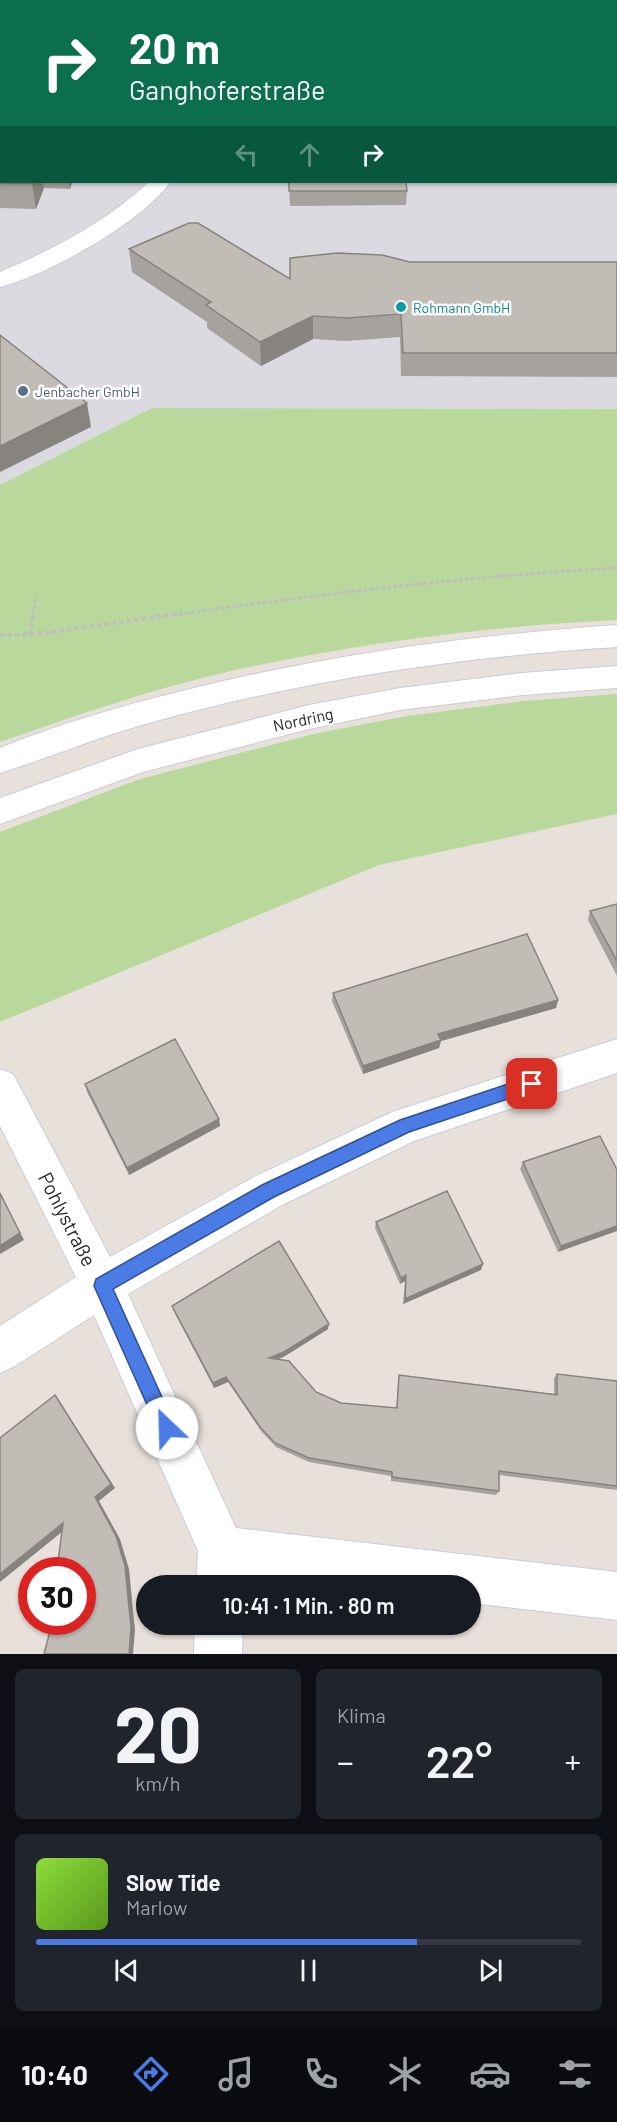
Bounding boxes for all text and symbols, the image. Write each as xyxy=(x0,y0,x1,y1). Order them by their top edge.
text: 20 m xyxy=(129,22,220,72)
icon: right xyxy=(30,24,108,102)
text: Ganghoferstraße xyxy=(129,73,325,105)
icon: left xyxy=(230,138,263,171)
icon: ahead xyxy=(293,138,326,171)
icon: right xyxy=(356,138,389,171)
place label: Rohmann GmbH xyxy=(413,299,510,316)
marker: Rohmann GmbH xyxy=(394,300,408,314)
place label: Jenbacher GmbH xyxy=(35,383,140,400)
marker: Jenbacher GmbH xyxy=(16,384,30,398)
street label: Nordring xyxy=(271,703,335,735)
pin xyxy=(506,1058,557,1109)
icon: arrive xyxy=(515,1067,548,1100)
street label: Pohlystraße xyxy=(34,1168,102,1270)
position arrow xyxy=(135,1396,199,1460)
speed limit sign: 30 xyxy=(18,1557,96,1635)
text: 10:41 · 1 Min. · 80 m xyxy=(222,1592,395,1618)
text: 20 xyxy=(114,1685,202,1779)
text: Klima xyxy=(337,1703,386,1727)
text: 22° xyxy=(426,1733,492,1787)
text: − xyxy=(337,1741,354,1781)
text: + xyxy=(564,1741,581,1781)
text: km/h xyxy=(135,1771,181,1795)
text: Slow Tide xyxy=(126,1869,221,1895)
text: Marlow xyxy=(126,1895,187,1919)
icon: previous xyxy=(110,1954,143,1987)
icon: pause xyxy=(292,1954,325,1987)
icon: next xyxy=(474,1954,507,1987)
icon: directions xyxy=(130,2053,172,2095)
icon: music xyxy=(215,2053,257,2095)
icon: phone xyxy=(300,2053,342,2095)
icon: climate xyxy=(384,2053,426,2095)
icon: car xyxy=(469,2053,511,2095)
icon: filters xyxy=(554,2053,596,2095)
text: 10:40 xyxy=(21,2058,88,2090)

